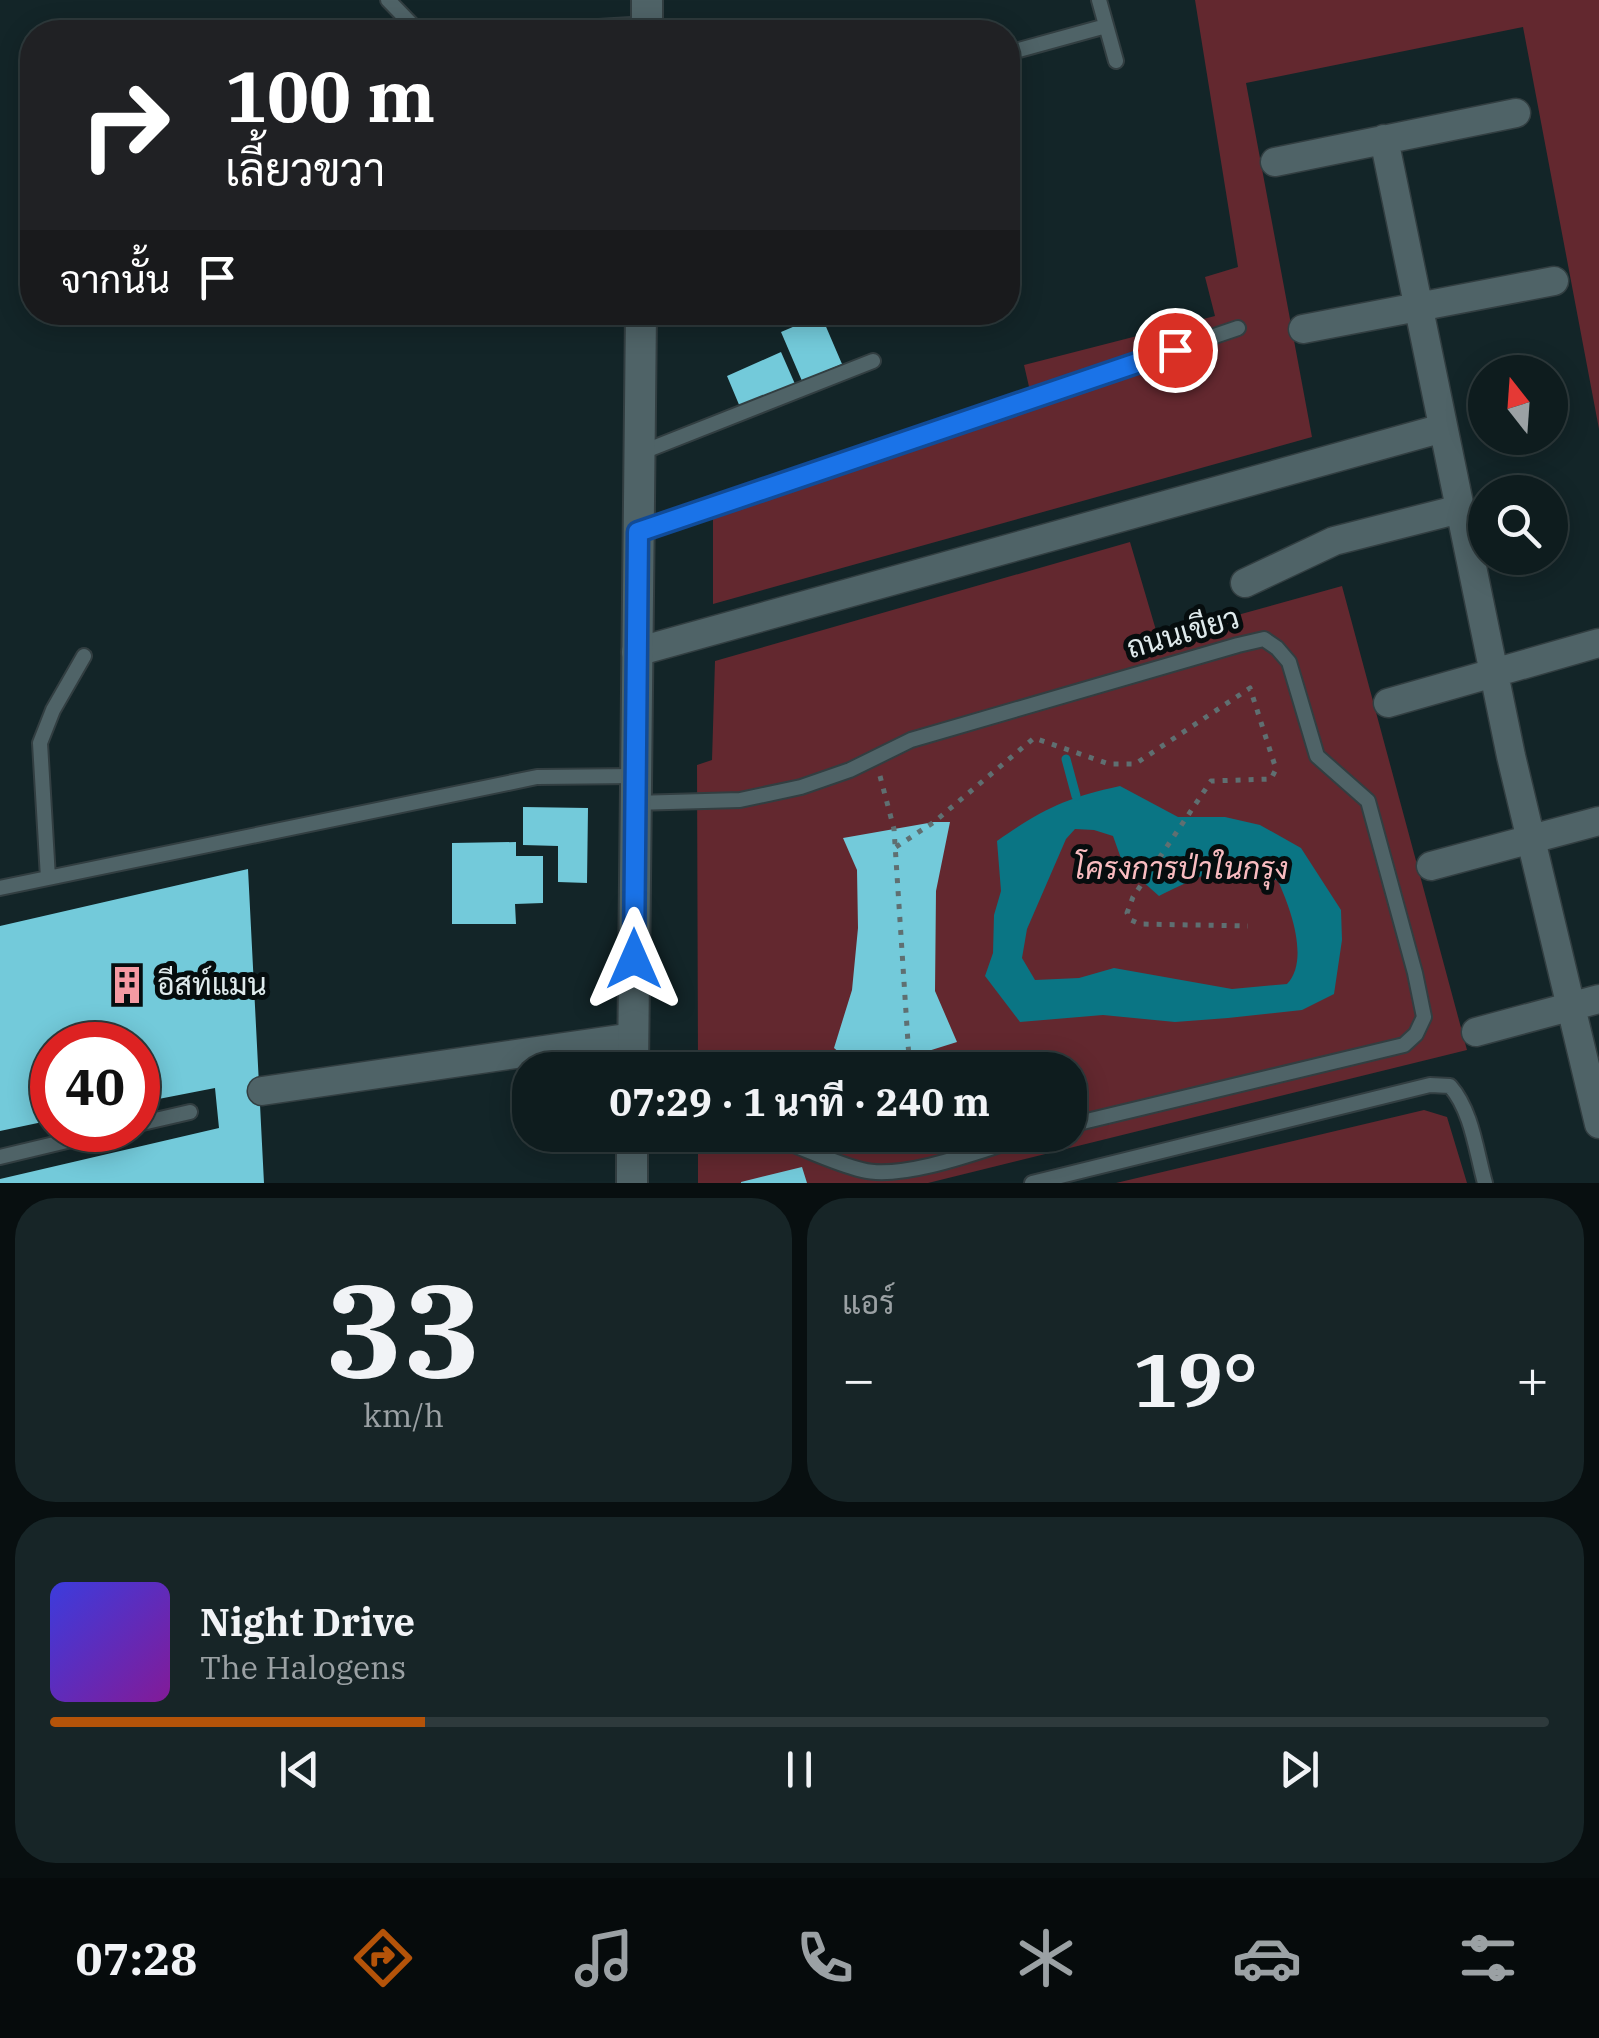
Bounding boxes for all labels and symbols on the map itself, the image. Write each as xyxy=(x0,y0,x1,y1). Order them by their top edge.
pin xyxy=(1133,308,1218,393)
north arrow xyxy=(1468,355,1568,455)
street label: ถนนเขียว xyxy=(1122,597,1243,666)
park label: โครงการป่าในกรุง xyxy=(1074,848,1288,890)
position arrow xyxy=(582,907,686,1011)
building icon: อีสท์แมน xyxy=(106,964,148,1006)
place label: อีสท์แมน xyxy=(157,964,267,1003)
speed limit sign: 40 xyxy=(30,1022,160,1152)

